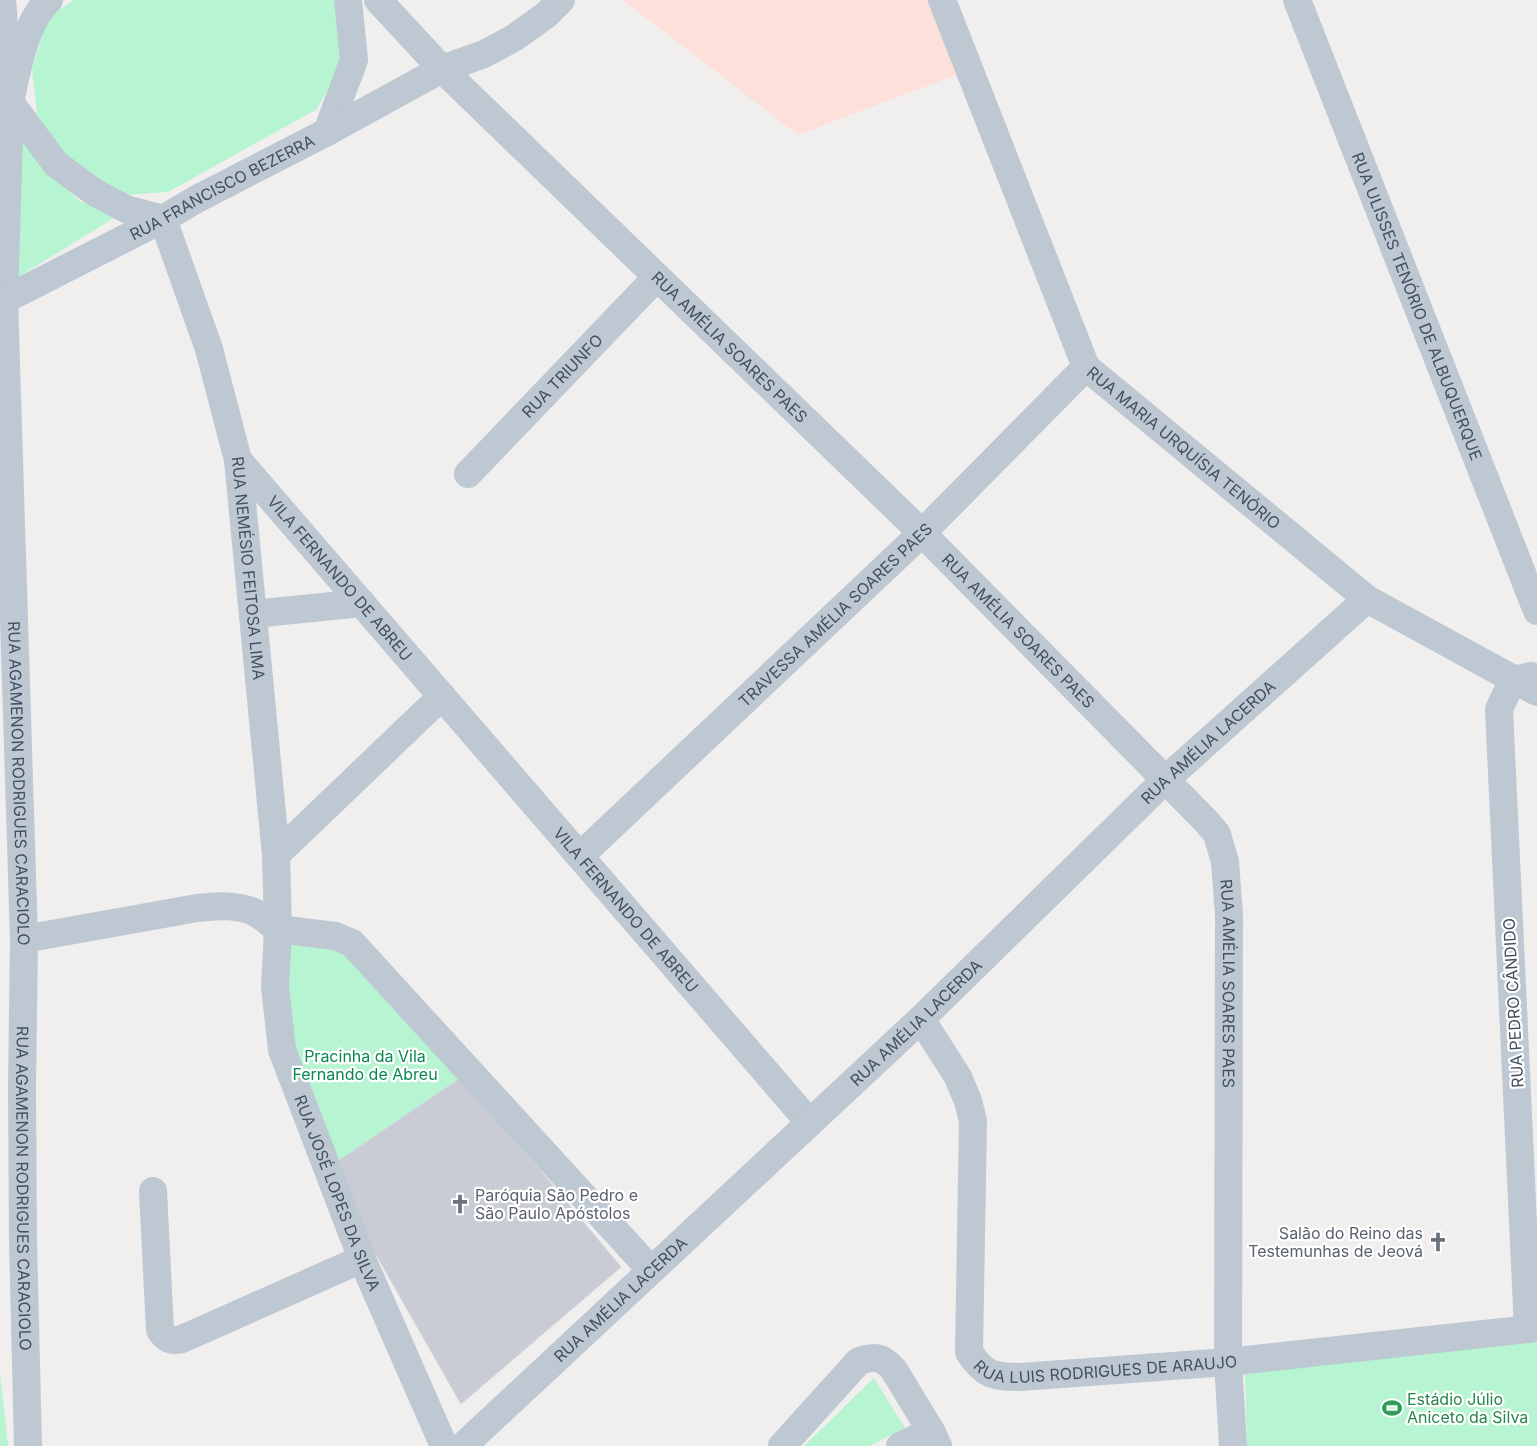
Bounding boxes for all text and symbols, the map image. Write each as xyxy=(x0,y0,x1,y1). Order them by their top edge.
street label: RUA FRANCISCO BEZERRA xyxy=(126,130,318,244)
street label: RUA ULISSES TENÓRIO DE ALBUQUERQUE xyxy=(1348,149,1487,463)
street label: RUA AMÉLIA SOARES PAES xyxy=(647,267,812,427)
street label: RUA TRIUNFO xyxy=(518,330,607,422)
street label: RUA MARIA URQUÍSIA TENÓRIO xyxy=(1083,362,1285,533)
street label: RUA NEMÉSIO FEITOSA LIMA xyxy=(228,455,269,681)
street label: VILA FERNANDO DE ABREU xyxy=(263,491,417,665)
street label: TRAVESSA AMÉLIA SOARES PAES xyxy=(734,519,936,711)
street label: RUA AMÉLIA SOARES PAES xyxy=(938,549,1099,712)
street label: RUA AGAMENON RODRIGUES CARACIOLO xyxy=(4,621,34,946)
street label: RUA AMÉLIA LACERDA xyxy=(1137,676,1279,808)
street label: VILA FERNANDO DE ABREU xyxy=(549,823,703,996)
street label: RUA AMÉLIA SOARES PAES xyxy=(1216,878,1239,1088)
street label: RUA PEDRO CÂNDIDO xyxy=(1499,918,1527,1088)
street label: RUA AMÉLIA LACERDA xyxy=(846,955,986,1090)
street label: RUA AGAMENON RODRIGUES CARACIOLO xyxy=(12,1026,36,1351)
park label: Pracinha da Vila Fernando de Abreu xyxy=(292,1046,438,1084)
street label: RUA JOSÉ LOPES DA SILVA xyxy=(290,1092,385,1294)
place label: Paróquia São Pedro e São Paulo Apóstolos xyxy=(475,1185,638,1223)
church icon: Paróquia São Pedro e São Paulo Apóstolos xyxy=(449,1193,471,1215)
place label: Salão do Reino das Testemunhas de Jeová xyxy=(1248,1223,1423,1261)
church icon: Salão do Reino das Testemunhas de Jeová xyxy=(1427,1231,1449,1253)
street label: RUA AMÉLIA LACERDA xyxy=(550,1233,691,1366)
street label: RUA LUIS RODRIGUES DE ARAUJO xyxy=(969,1351,1238,1387)
place label: Estádio Júlio Aniceto da Silva xyxy=(1407,1389,1528,1427)
sports icon: Estádio Júlio Aniceto da Silva xyxy=(1381,1397,1403,1419)

